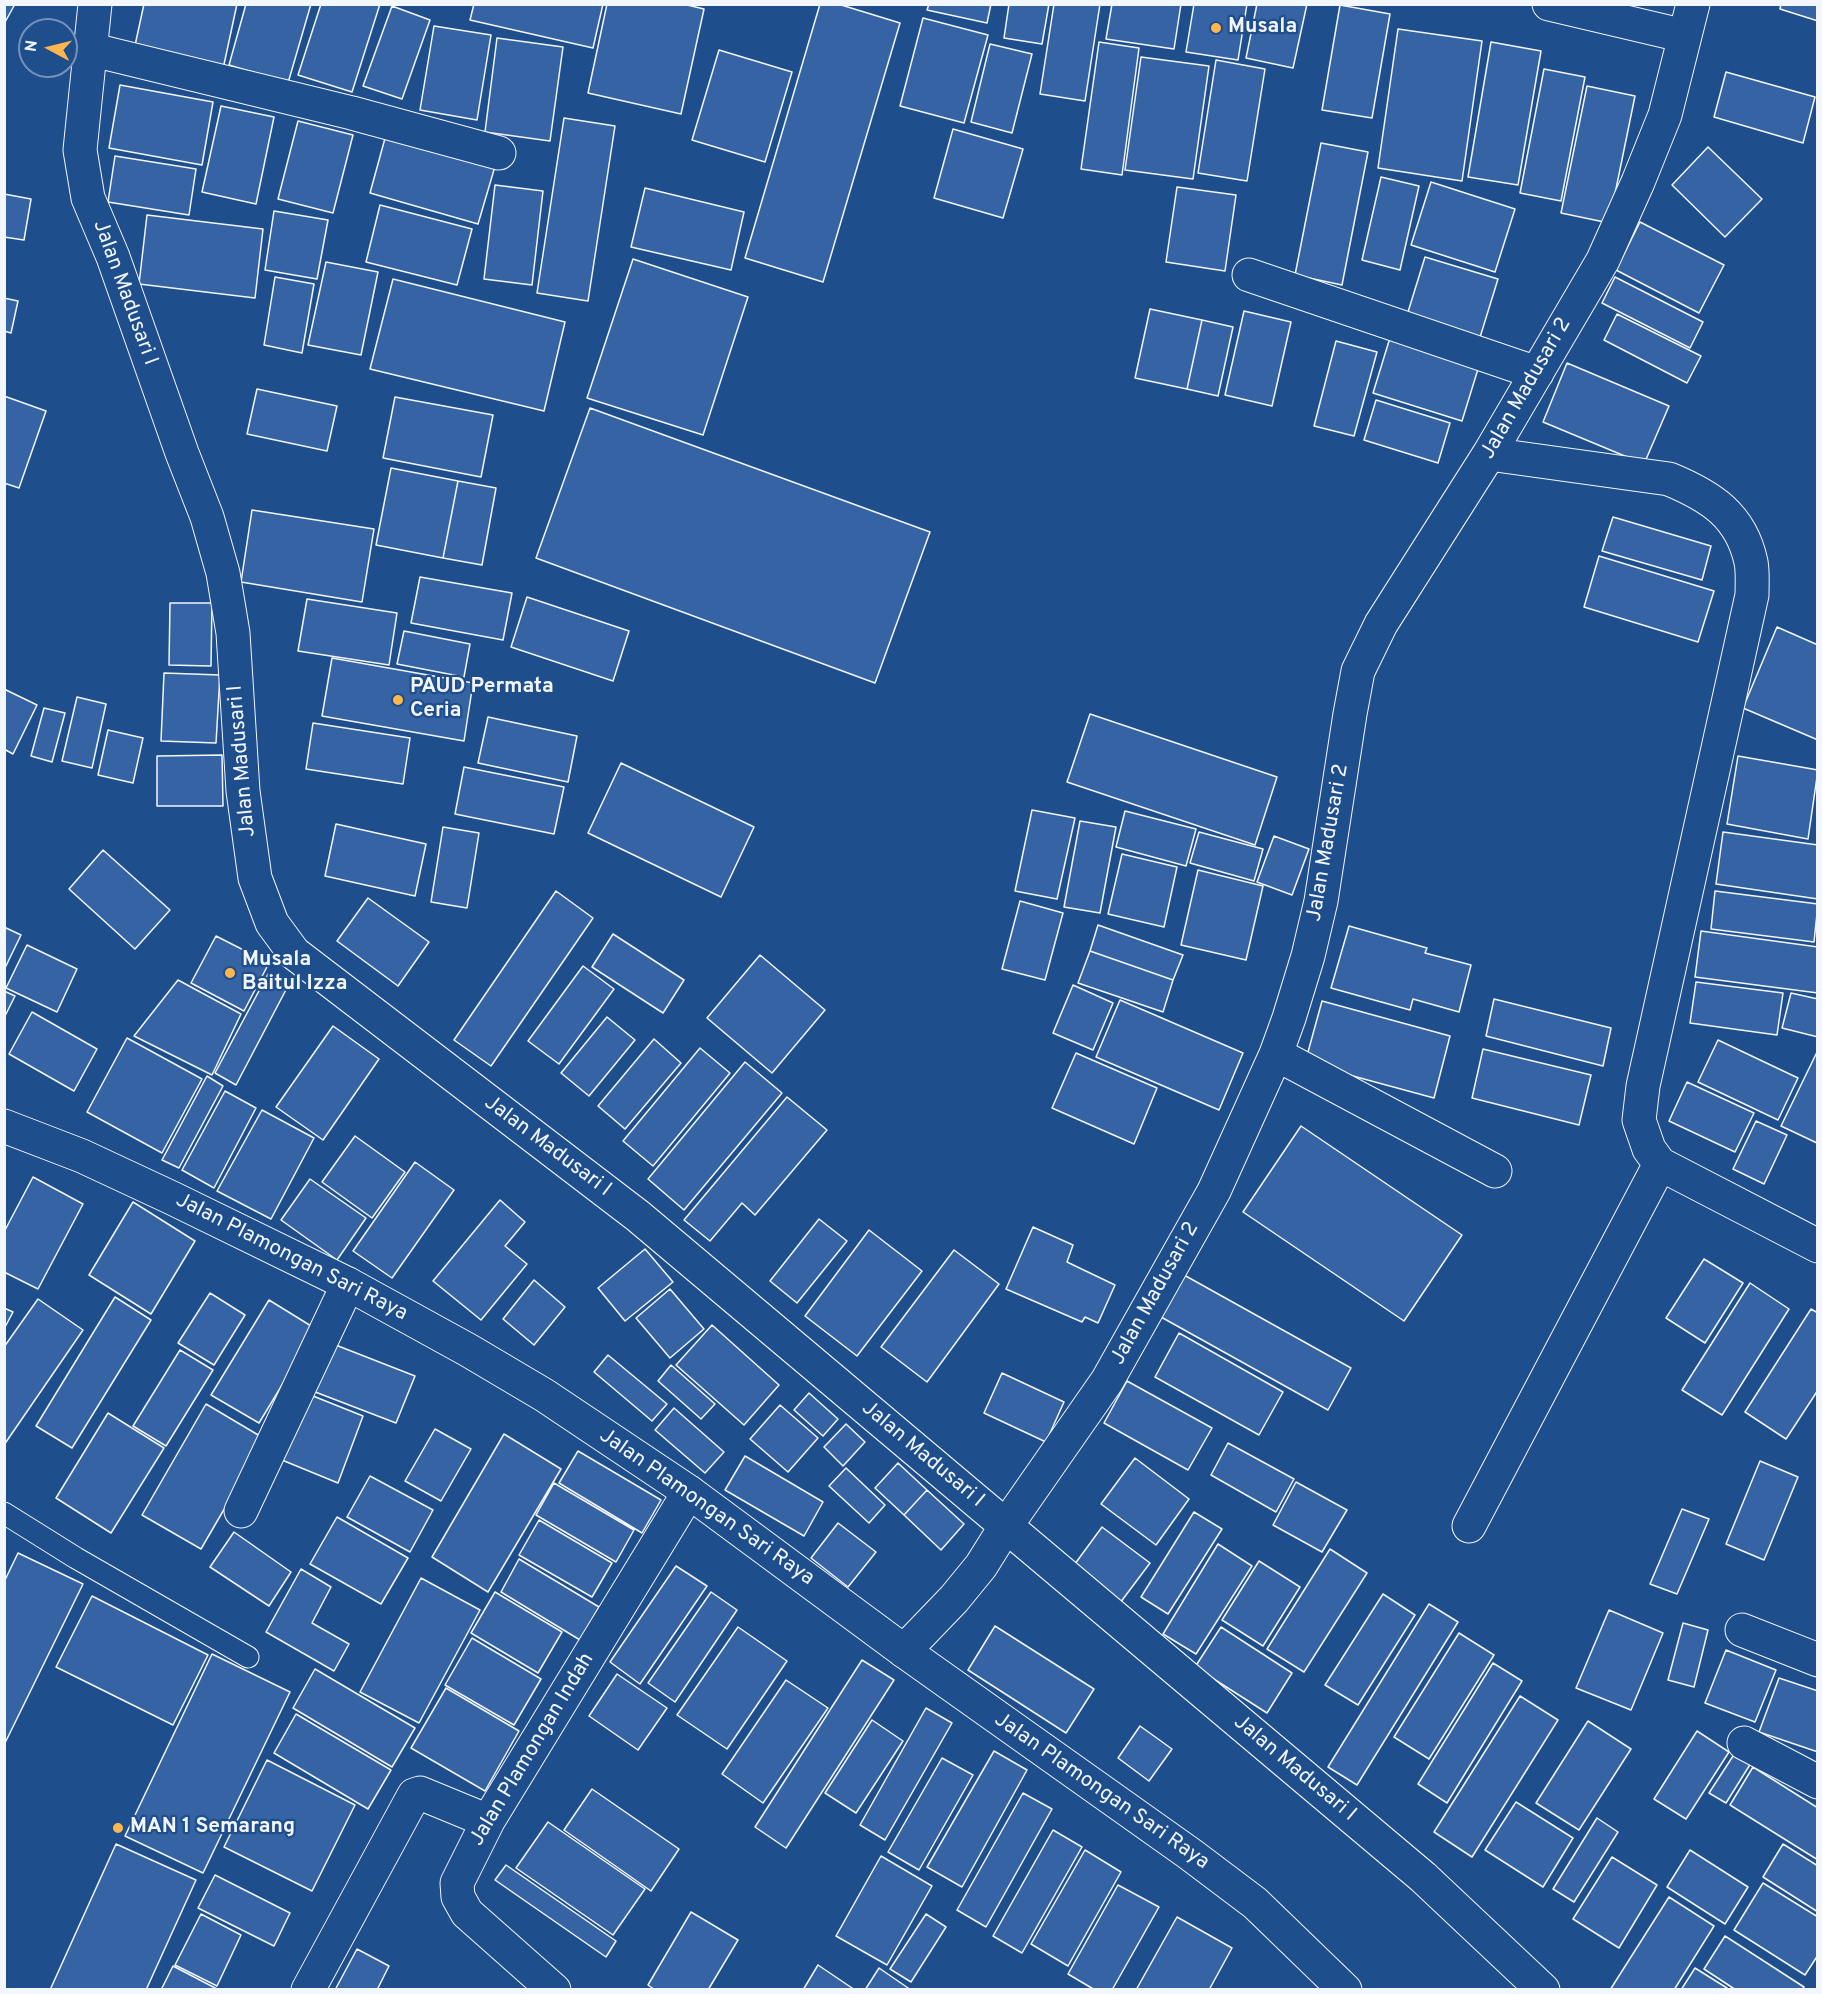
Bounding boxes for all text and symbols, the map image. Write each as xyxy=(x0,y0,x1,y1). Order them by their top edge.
place label: Musala xyxy=(1228,15,1297,41)
north arrow xyxy=(18,18,78,78)
marker: Musala xyxy=(1209,21,1223,35)
text: N xyxy=(21,39,43,53)
street label: Jalan Madusari I xyxy=(86,217,162,369)
street label: Jalan Madusari 2 xyxy=(1476,314,1578,464)
place label: PAUD Permata Ceria xyxy=(410,675,554,725)
street label: Jalan Madusari I xyxy=(224,684,262,838)
marker: PAUD Permata Ceria xyxy=(391,693,405,707)
street label: Jalan Madusari 2 xyxy=(1303,762,1355,924)
place label: Musala Baitul Izza xyxy=(242,948,347,998)
marker: Musala Baitul Izza xyxy=(223,966,237,980)
street label: Jalan Madusari I xyxy=(478,1091,616,1203)
street label: Jalan Plamongan Sari Raya xyxy=(171,1188,411,1328)
street label: Jalan Madusari 2 xyxy=(1106,1218,1206,1370)
street label: Jalan Madusari I xyxy=(855,1396,989,1514)
street label: Jalan Plamongan Sari Raya xyxy=(594,1424,818,1592)
street label: Jalan Plamongan Indah xyxy=(465,1649,601,1851)
street label: Jalan Plamongan Sari Raya xyxy=(989,1708,1213,1876)
street label: Jalan Madusari I xyxy=(1227,1710,1361,1828)
place label: MAN 1 Semarang xyxy=(130,1815,295,1841)
marker: MAN 1 Semarang xyxy=(111,1821,125,1835)

